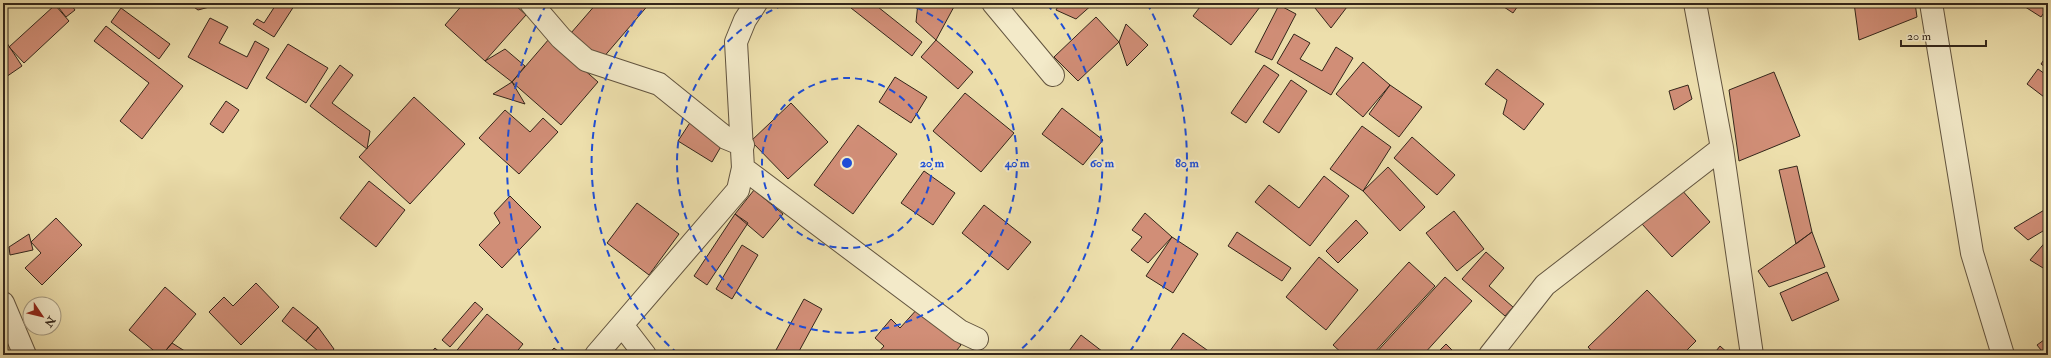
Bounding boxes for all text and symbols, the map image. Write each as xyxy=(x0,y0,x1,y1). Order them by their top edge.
scale bar xyxy=(1901,22,1986,48)
text: 20 m xyxy=(1907,29,1932,44)
centre of rings xyxy=(840,156,854,170)
text: 20 m xyxy=(920,156,945,171)
text: 40 m xyxy=(1004,156,1030,171)
text: 60 m xyxy=(1090,156,1115,171)
text: 80 m xyxy=(1175,156,1199,171)
north arrow xyxy=(22,296,62,336)
text: N xyxy=(41,313,59,330)

